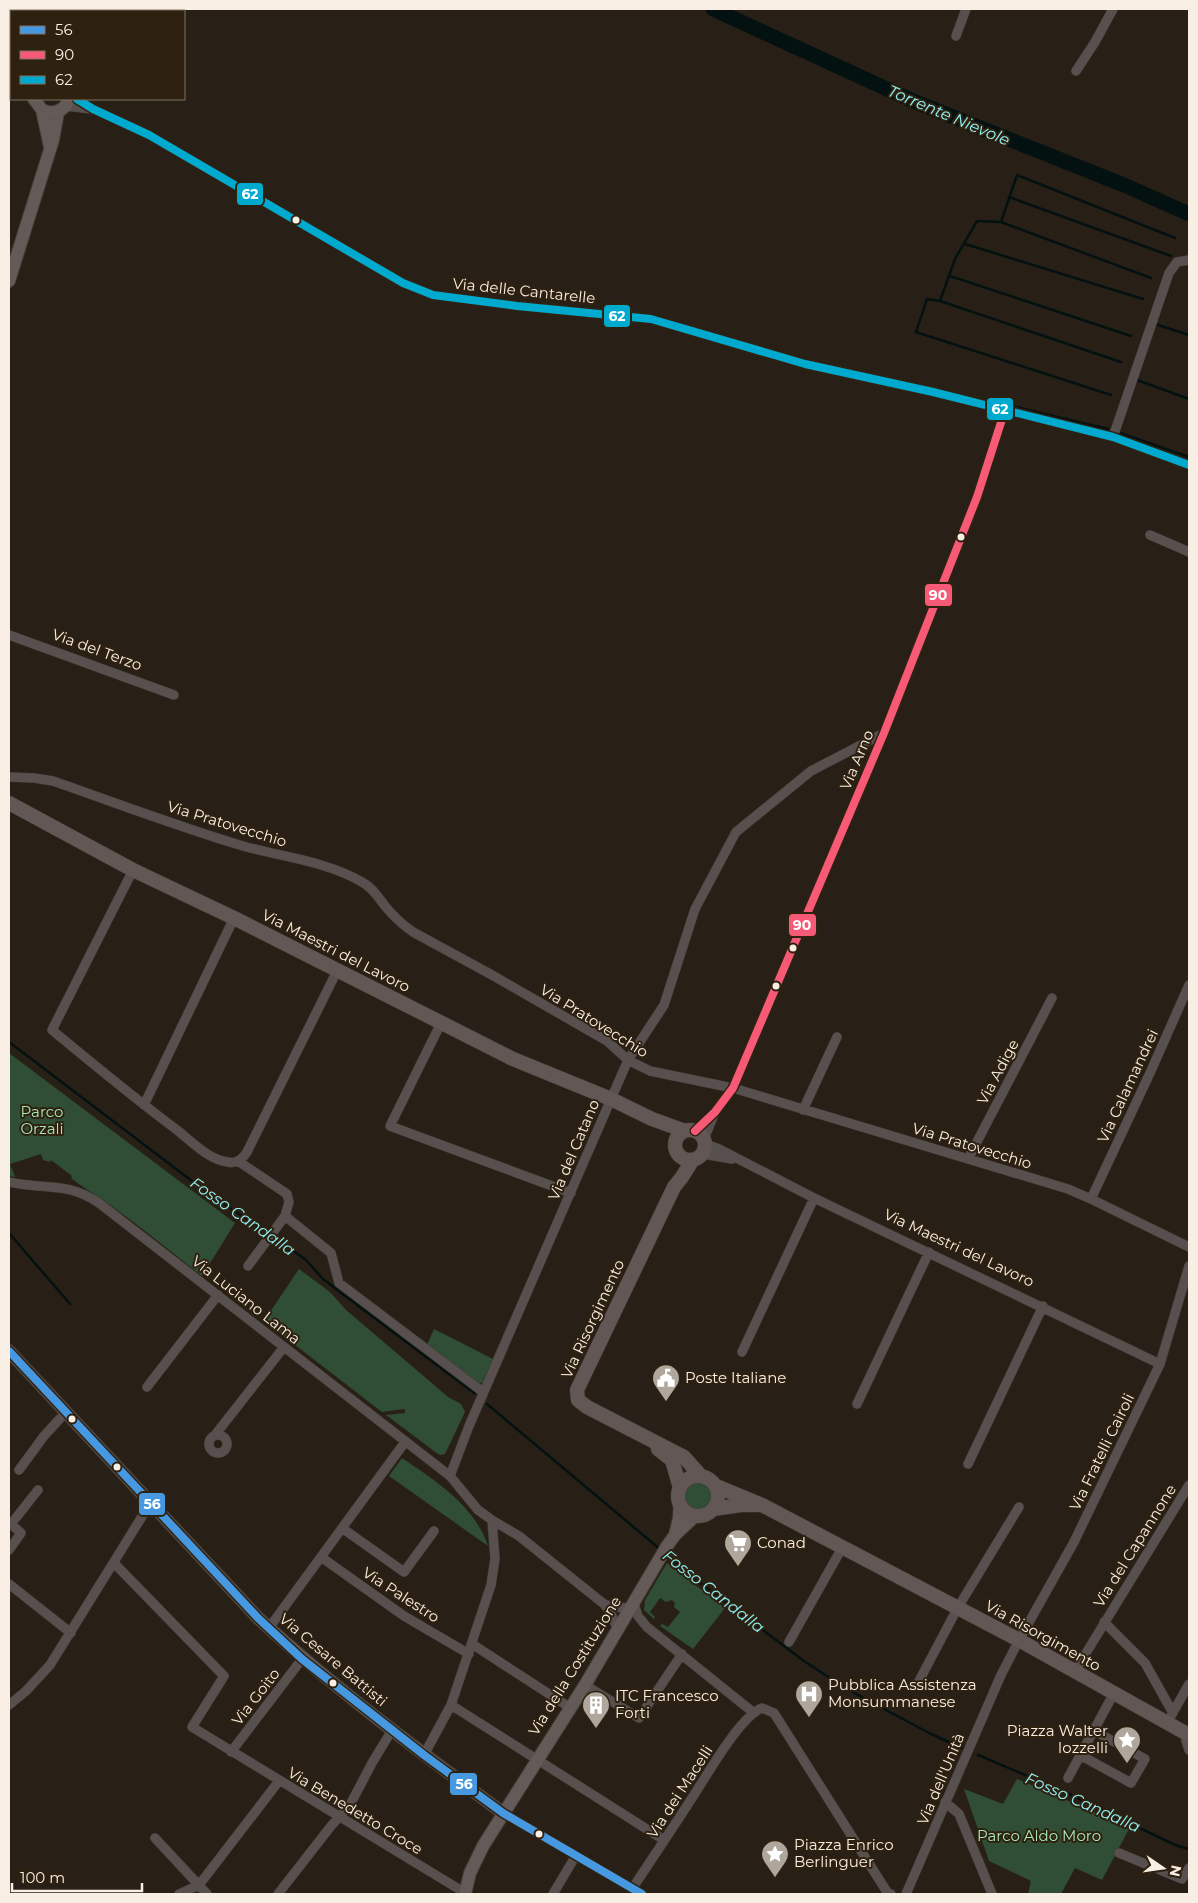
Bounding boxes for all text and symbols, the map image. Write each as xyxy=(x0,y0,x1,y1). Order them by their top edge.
legend xyxy=(10,10,185,100)
text: 56 xyxy=(55,20,73,39)
text: 90 xyxy=(55,45,74,64)
text: 62 xyxy=(55,70,73,89)
water label: Torrente Nievole xyxy=(885,81,1013,150)
line badge: 62 xyxy=(236,182,264,206)
text: 62 xyxy=(241,185,259,203)
unlabelled marker xyxy=(291,215,301,225)
street label: Via delle Cantarelle xyxy=(452,274,596,307)
line badge: 62 xyxy=(603,304,631,328)
text: 62 xyxy=(608,307,626,325)
line badge: 62 xyxy=(986,397,1014,421)
text: 62 xyxy=(991,400,1009,418)
unlabelled marker xyxy=(956,532,966,542)
line badge: 90 xyxy=(924,583,953,607)
text: 90 xyxy=(929,586,947,604)
street label: Via del Terzo xyxy=(50,625,145,675)
street label: Via Arno xyxy=(835,727,878,793)
street label: Via Pratovecchio xyxy=(165,796,289,851)
street label: Via Maestri del Lavoro xyxy=(259,905,414,996)
line badge: 90 xyxy=(788,913,817,937)
text: 90 xyxy=(793,916,811,934)
unlabelled marker xyxy=(788,943,798,953)
street label: Via Pratovecchio xyxy=(537,980,652,1061)
unlabelled marker xyxy=(771,981,781,991)
street label: Via Calamandrei xyxy=(1093,1026,1162,1146)
street label: Via Adige xyxy=(972,1036,1023,1108)
street label: Via del Catano xyxy=(544,1096,603,1203)
park label: Parco Orzali xyxy=(20,1102,64,1138)
street label: Via Pratovecchio xyxy=(910,1118,1034,1173)
water label: Fosso Candalla xyxy=(187,1173,299,1260)
street label: Via Maestri del Lavoro xyxy=(881,1204,1037,1291)
street label: Via Luciano Lama xyxy=(188,1251,305,1348)
street label: Via Risorgimento xyxy=(557,1256,628,1381)
public building icon: Poste Italiane xyxy=(651,1363,681,1402)
place label: Poste Italiane xyxy=(685,1368,786,1387)
street label: Via Fratelli Cairoli xyxy=(1065,1390,1138,1514)
unlabelled marker xyxy=(67,1414,77,1424)
unlabelled marker xyxy=(112,1462,122,1472)
street label: Via del Capannone xyxy=(1089,1481,1180,1611)
line badge: 56 xyxy=(138,1492,166,1516)
text: 56 xyxy=(143,1495,161,1513)
supermarket icon: Conad xyxy=(723,1528,753,1567)
place label: Conad xyxy=(757,1533,806,1552)
water label: Fosso Candalla xyxy=(659,1546,768,1637)
street label: Via Palestro xyxy=(359,1563,443,1627)
street label: Via della Costituzione xyxy=(524,1593,625,1739)
street label: Via Risorgimento xyxy=(982,1596,1104,1675)
street label: Via Cesare Battisti xyxy=(276,1609,391,1710)
street label: Via Goito xyxy=(227,1664,284,1729)
place label: Pubblica Assistenza Monsummanese xyxy=(828,1675,977,1711)
unlabelled marker xyxy=(328,1678,338,1688)
hospital icon: Pubblica Assistenza Monsummanese xyxy=(794,1679,824,1718)
place label: ITC Francesco Forti xyxy=(615,1686,719,1722)
building icon: ITC Francesco Forti xyxy=(581,1690,611,1729)
place label: Piazza Walter Iozzelli xyxy=(1007,1721,1108,1757)
place icon: Piazza Walter Iozzelli xyxy=(1112,1725,1142,1764)
street label: Via dell'Unità xyxy=(913,1730,968,1828)
street label: Via dei Macelli xyxy=(643,1742,717,1842)
street label: Via Benedetto Croce xyxy=(284,1763,426,1858)
water label: Fosso Candalla xyxy=(1022,1769,1143,1836)
line badge: 56 xyxy=(449,1772,478,1796)
text: 56 xyxy=(455,1775,473,1793)
park label: Parco Aldo Moro xyxy=(977,1826,1101,1845)
unlabelled marker xyxy=(534,1829,544,1839)
place label: Piazza Enrico Berlinguer xyxy=(794,1835,894,1871)
place icon: Piazza Enrico Berlinguer xyxy=(760,1839,790,1878)
north arrow xyxy=(1138,1843,1188,1893)
scale bar xyxy=(12,1860,142,1892)
text: N xyxy=(1166,1863,1186,1878)
text: 100 m xyxy=(20,1868,65,1887)

